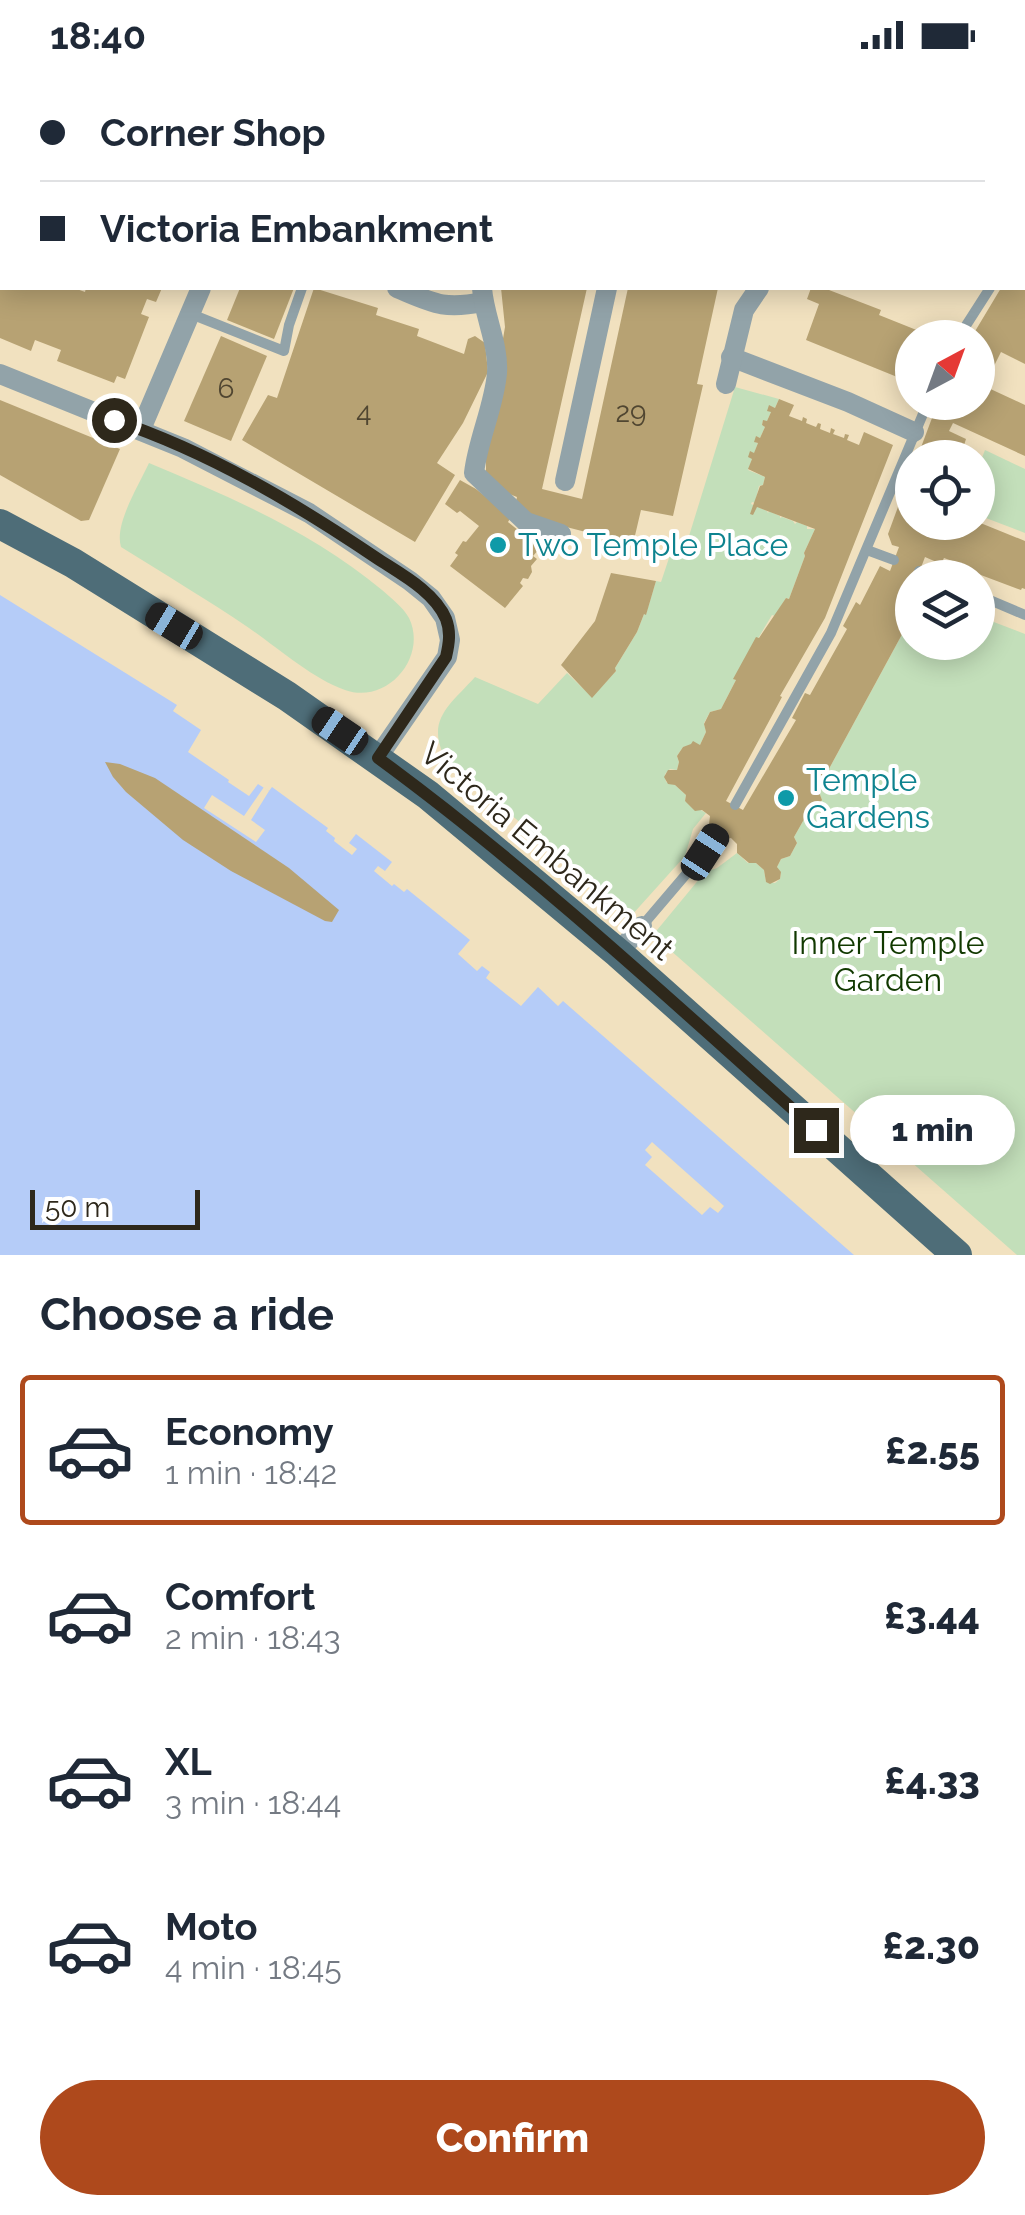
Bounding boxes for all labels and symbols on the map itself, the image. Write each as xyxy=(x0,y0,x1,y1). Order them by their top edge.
north arrow xyxy=(895,320,995,420)
house number: 6 xyxy=(218,372,234,405)
house number: 4 xyxy=(356,395,372,428)
house number: 29 xyxy=(616,396,647,429)
route start xyxy=(92,398,137,443)
place label: Two Temple Place xyxy=(518,526,788,563)
marker: Two Temple Place xyxy=(487,534,509,556)
car xyxy=(141,598,207,654)
car xyxy=(307,702,373,760)
street label: Victoria Embankment xyxy=(413,734,681,967)
place label: Temple Gardens xyxy=(806,761,930,835)
marker: Temple Gardens xyxy=(775,787,797,809)
car xyxy=(676,819,734,885)
park label: Inner Temple Garden xyxy=(791,924,985,998)
callout: 1 min xyxy=(851,1095,1016,1165)
route end xyxy=(794,1108,839,1153)
scale bar xyxy=(30,1185,200,1230)

